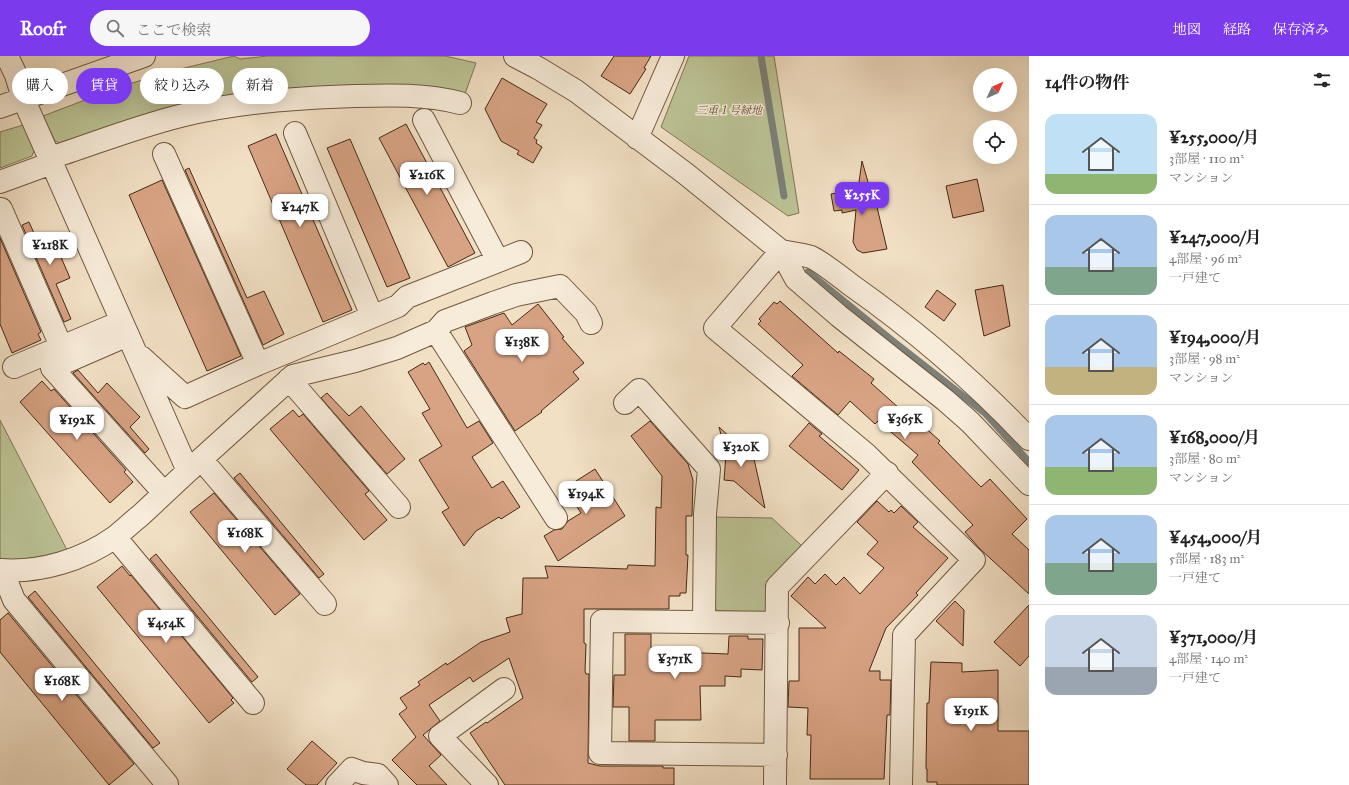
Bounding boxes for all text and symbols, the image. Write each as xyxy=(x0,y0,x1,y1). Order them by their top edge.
search box xyxy=(90,10,370,46)
text: Roofr xyxy=(20,17,66,40)
icon: search xyxy=(104,17,126,39)
text: ここで検索 xyxy=(136,21,211,39)
text: 地図 xyxy=(1173,21,1201,38)
text: 経路 xyxy=(1223,21,1251,38)
text: 保存済み xyxy=(1273,21,1329,38)
chip: 購入 xyxy=(12,68,68,104)
chip: 賃貸 xyxy=(76,68,132,104)
chip: 絞り込み xyxy=(140,68,224,104)
chip: 新着 xyxy=(232,68,288,104)
north arrow xyxy=(973,68,1017,112)
map controls xyxy=(973,68,1017,164)
icon: filters xyxy=(1311,69,1333,91)
text: 14件の物件 xyxy=(1045,72,1129,93)
park label: 三重１号緑地 xyxy=(696,104,763,117)
button: locate xyxy=(973,120,1017,164)
text: ¥255,000/月 xyxy=(1169,127,1259,148)
icon: home xyxy=(1077,130,1125,178)
text: 3部屋 · 110 m² xyxy=(1169,151,1244,167)
pin: ¥216K xyxy=(399,162,455,196)
text: ¥216K xyxy=(409,167,445,183)
text: マンション xyxy=(1169,170,1233,186)
pin: ¥255K xyxy=(834,182,890,216)
text: ¥255K xyxy=(844,187,880,203)
pin: ¥247K xyxy=(272,194,328,228)
text: ¥247K xyxy=(281,199,319,215)
text: ¥247,000/月 xyxy=(1169,227,1262,248)
icon: home xyxy=(1077,231,1125,279)
pin: ¥218K xyxy=(22,232,78,266)
text: ¥218K xyxy=(32,237,68,253)
text: 4部屋 · 96 m² xyxy=(1169,251,1242,267)
text: 一戸建て xyxy=(1169,270,1221,286)
text: ¥194,000/月 xyxy=(1169,327,1261,348)
pin: ¥138K xyxy=(494,329,550,363)
icon: home xyxy=(1077,331,1125,379)
text: ¥138K xyxy=(504,334,540,350)
text: 3部屋 · 98 m² xyxy=(1169,351,1240,367)
text: マンション xyxy=(1169,370,1233,386)
pin: ¥365K xyxy=(877,406,933,440)
pin: ¥192K xyxy=(49,407,105,441)
text: ¥365K xyxy=(887,411,923,427)
text: ¥192K xyxy=(59,412,95,428)
text: ¥168,000/月 xyxy=(1169,427,1260,448)
icon: home xyxy=(1077,431,1125,479)
pin: ¥320K xyxy=(713,434,769,468)
text: ¥320K xyxy=(723,439,759,455)
text: 3部屋 · 80 m² xyxy=(1169,451,1241,467)
text: マンション xyxy=(1169,470,1233,486)
pin: ¥194K xyxy=(558,481,614,515)
text: ¥194K xyxy=(567,486,605,502)
pin: ¥168K xyxy=(217,520,273,554)
text: ¥168K xyxy=(227,525,263,541)
text: ¥454,000/月 xyxy=(1169,527,1263,548)
icon: home xyxy=(1077,531,1125,579)
text: 5部屋 · 183 m² xyxy=(1169,551,1244,567)
text: 一戸建て xyxy=(1169,570,1221,586)
pin: ¥454K xyxy=(138,610,194,644)
text: ¥454K xyxy=(147,615,185,631)
text: ¥371,000/月 xyxy=(1169,627,1258,648)
icon: home xyxy=(1077,631,1125,679)
pin: ¥371K xyxy=(647,646,703,680)
text: ¥371K xyxy=(657,651,693,667)
text: 4部屋 · 140 m² xyxy=(1169,651,1248,667)
pin: ¥168K xyxy=(34,668,90,702)
text: 一戸建て xyxy=(1169,670,1221,686)
text: ¥168K xyxy=(44,673,80,689)
pin: ¥191K xyxy=(943,698,999,732)
text: ¥191K xyxy=(954,703,988,719)

